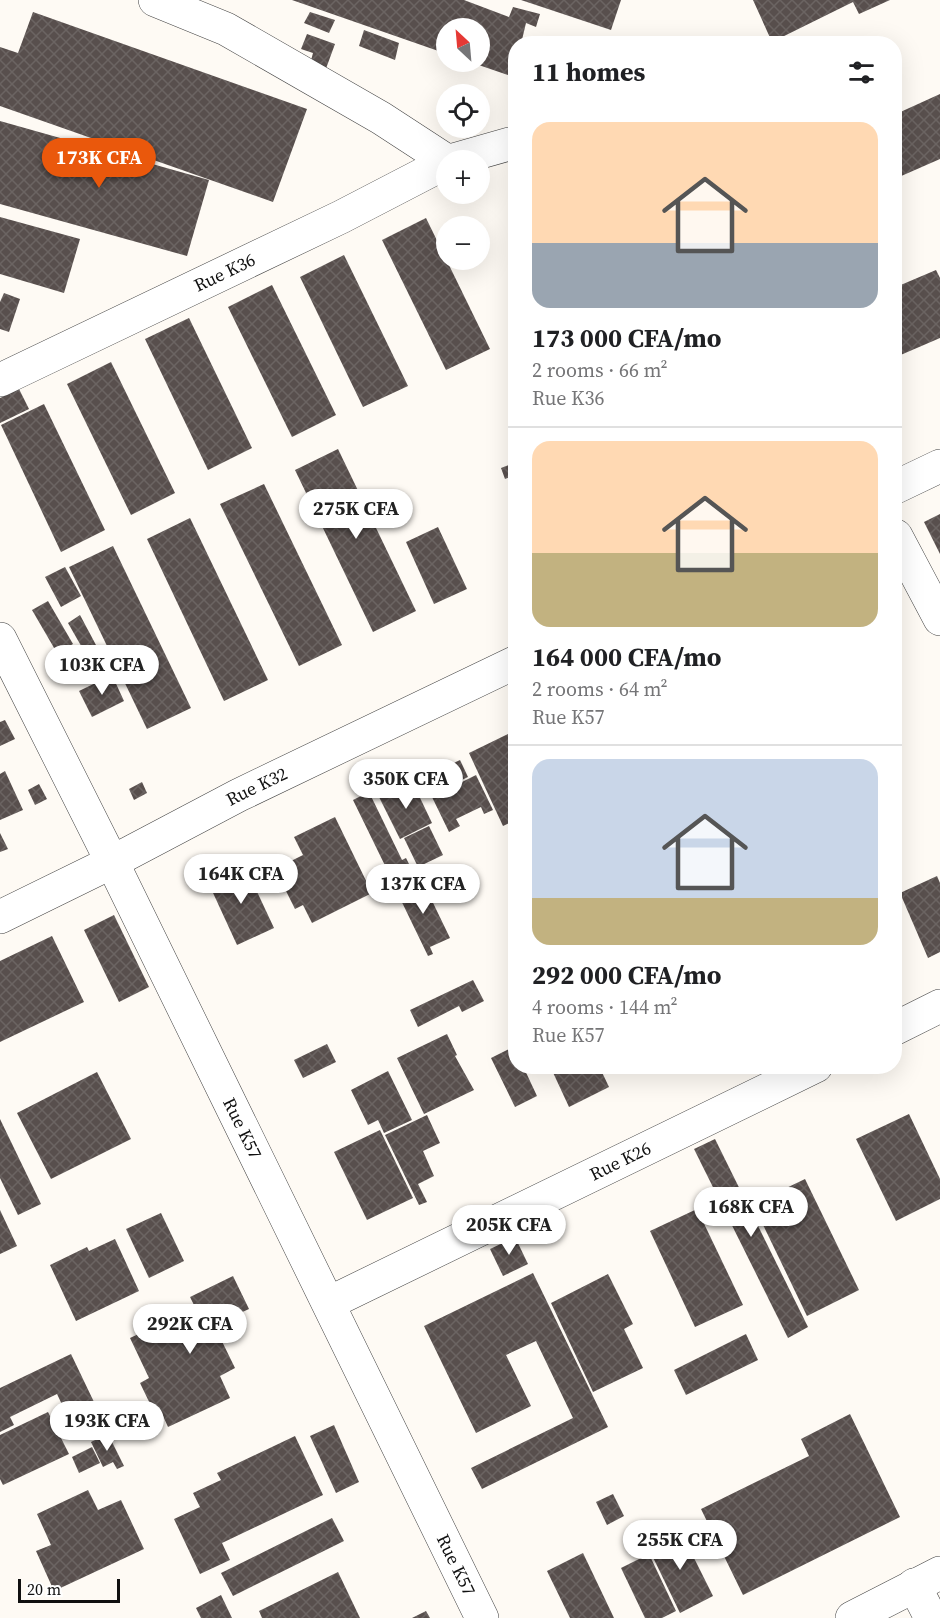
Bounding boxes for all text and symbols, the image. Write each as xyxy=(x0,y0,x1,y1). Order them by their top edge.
north arrow xyxy=(436,18,490,72)
map controls xyxy=(436,18,490,270)
text: 11 homes xyxy=(532,54,645,90)
icon: filters xyxy=(845,56,878,89)
button: locate xyxy=(436,84,490,138)
pin: 173K CFA xyxy=(37,138,161,189)
text: 173K CFA xyxy=(56,143,142,171)
button: + xyxy=(436,150,490,204)
icon: home xyxy=(651,161,759,269)
button: − xyxy=(436,216,490,270)
street label: Rue K36 xyxy=(190,247,259,298)
text: 173 000 CFA/mo xyxy=(532,320,722,356)
text: 2 rooms · 66 m² xyxy=(532,356,668,384)
text: Rue K36 xyxy=(532,384,604,412)
icon: home xyxy=(651,480,759,588)
pin: 275K CFA xyxy=(294,489,418,540)
text: 275K CFA xyxy=(313,494,399,522)
text: 164 000 CFA/mo xyxy=(532,639,722,675)
pin: 103K CFA xyxy=(40,645,164,696)
text: 103K CFA xyxy=(59,650,145,678)
text: 2 rooms · 64 m² xyxy=(532,675,668,703)
text: Rue K57 xyxy=(532,703,604,731)
pin: 350K CFA xyxy=(344,759,468,810)
street label: Rue K32 xyxy=(221,761,291,812)
text: 350K CFA xyxy=(363,764,449,792)
icon: home xyxy=(651,798,759,906)
pin: 164K CFA xyxy=(179,854,303,905)
text: 164K CFA xyxy=(198,859,284,887)
pin: 137K CFA xyxy=(361,864,485,915)
text: 137K CFA xyxy=(380,869,466,897)
text: 292 000 CFA/mo xyxy=(532,957,722,993)
text: 4 rooms · 144 m² xyxy=(532,993,678,1021)
text: Rue K57 xyxy=(532,1021,604,1049)
street label: Rue K57 xyxy=(217,1093,268,1163)
street label: Rue K26 xyxy=(585,1135,655,1186)
pin: 168K CFA xyxy=(689,1187,813,1238)
text: 168K CFA xyxy=(708,1192,794,1220)
pin: 205K CFA xyxy=(447,1205,571,1256)
text: 205K CFA xyxy=(466,1210,552,1238)
pin: 292K CFA xyxy=(128,1304,252,1355)
text: 292K CFA xyxy=(147,1309,233,1337)
pin: 193K CFA xyxy=(45,1401,169,1452)
text: 193K CFA xyxy=(64,1406,150,1434)
pin: 255K CFA xyxy=(618,1520,742,1571)
text: 255K CFA xyxy=(637,1525,723,1553)
street label: Rue K57 xyxy=(431,1530,482,1599)
scale bar xyxy=(18,1576,120,1604)
text: 20 m xyxy=(27,1578,61,1600)

